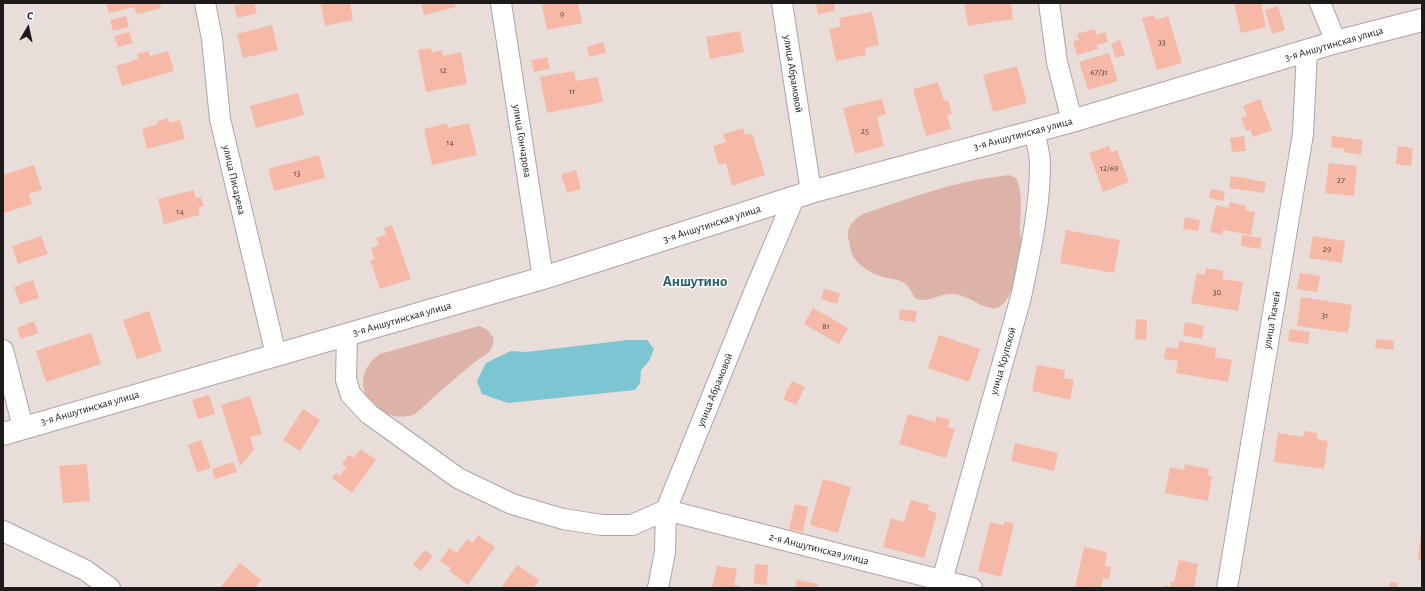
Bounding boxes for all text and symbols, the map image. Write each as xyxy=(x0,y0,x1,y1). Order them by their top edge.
north arrow xyxy=(8,8,48,48)
house number: 9 xyxy=(560,9,564,19)
text: С xyxy=(26,10,34,22)
street label: 3-я Аншутинская улица xyxy=(1283,24,1385,64)
street label: улица Абрамовой xyxy=(780,34,806,114)
house number: 33 xyxy=(1158,37,1166,47)
house number: 12 xyxy=(439,65,447,75)
house number: 67/31 xyxy=(1090,67,1108,77)
house number: 11 xyxy=(569,86,575,96)
street label: улица Гончарова xyxy=(510,104,534,178)
street label: 3-я Аншутинская улица xyxy=(972,114,1074,154)
house number: 25 xyxy=(861,126,869,136)
house number: 14 xyxy=(446,137,454,147)
street label: улица Писарева xyxy=(220,144,248,216)
house number: 12/69 xyxy=(1100,163,1118,173)
house number: 13 xyxy=(294,168,300,178)
house number: 27 xyxy=(1337,175,1345,185)
street label: 3-я Аншутинская улица xyxy=(661,202,763,246)
house number: 14 xyxy=(176,206,184,216)
house number: 29 xyxy=(1323,244,1331,254)
district label: Аншутино xyxy=(663,272,727,290)
house number: 30 xyxy=(1213,287,1221,297)
street label: улица Ткачей xyxy=(1260,290,1284,350)
street label: 3-я Аншутинская улица xyxy=(351,299,453,339)
house number: 31 xyxy=(1322,310,1328,320)
house number: 81 xyxy=(822,321,830,331)
street label: улица Крупской xyxy=(987,325,1019,397)
street label: улица Абрамовой xyxy=(694,351,736,429)
street label: 3-я Аншутинская улица xyxy=(39,388,141,428)
street label: 2-я Аншутинская улица xyxy=(768,530,870,568)

